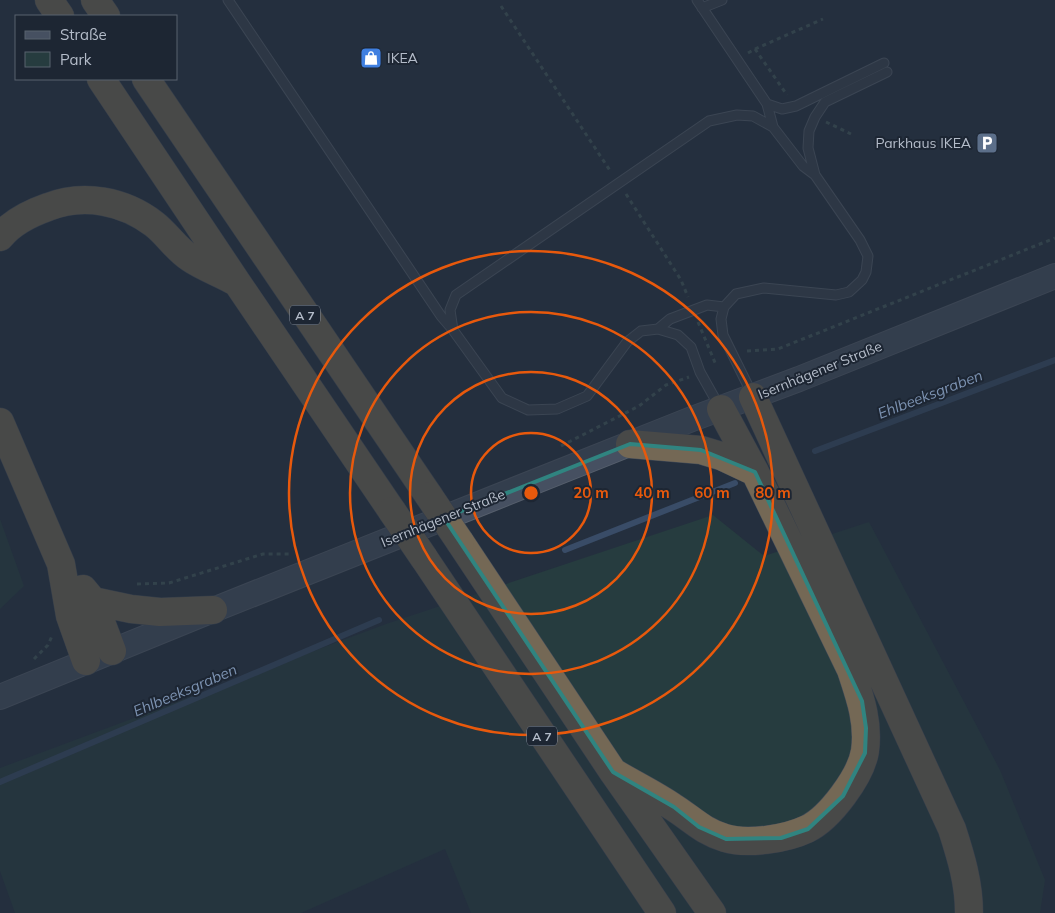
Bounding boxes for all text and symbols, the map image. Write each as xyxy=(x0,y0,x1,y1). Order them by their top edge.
legend xyxy=(15,15,178,80)
text: Straße xyxy=(60,25,107,44)
shop icon: IKEA xyxy=(359,46,383,70)
place label: IKEA xyxy=(387,49,419,67)
text: Park xyxy=(60,50,92,69)
parking icon: Parkhaus IKEA xyxy=(975,131,999,155)
place label: Parkhaus IKEA xyxy=(875,134,972,152)
road number: A 7 xyxy=(290,306,320,324)
street label: Isernhägener Straße xyxy=(755,337,885,403)
water label: Ehlbeeksgraben xyxy=(875,365,985,423)
text: 20 m xyxy=(573,483,609,502)
text: 40 m xyxy=(634,483,670,502)
text: 60 m xyxy=(694,483,730,502)
text: 80 m xyxy=(755,483,791,502)
centre of rings xyxy=(522,484,540,502)
street label: Isernhägener Straße xyxy=(378,485,508,551)
water label: Ehlbeeksgraben xyxy=(130,660,240,720)
road number: A 7 xyxy=(527,726,557,746)

